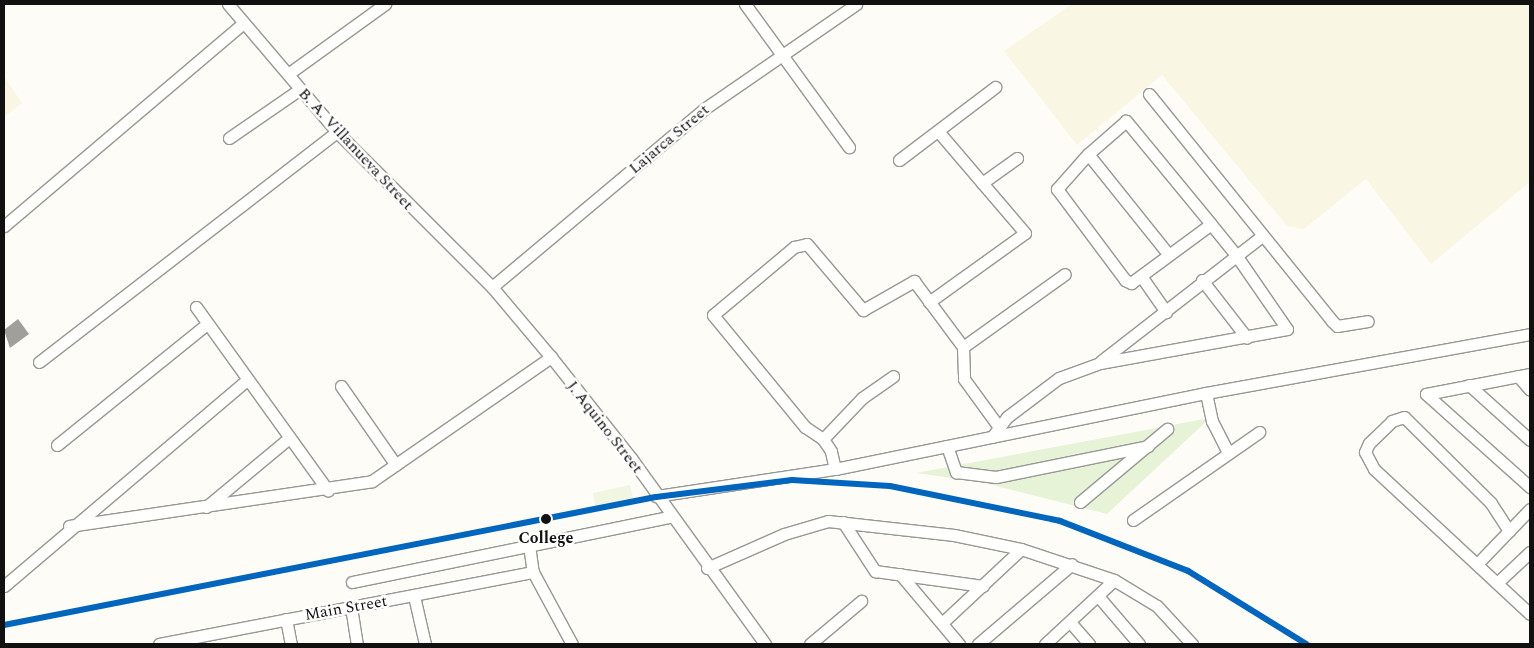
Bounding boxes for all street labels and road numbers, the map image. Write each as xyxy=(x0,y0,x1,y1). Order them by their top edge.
street label: B. A. Villanueva Street xyxy=(294,84,418,214)
street label: Lajarca Street xyxy=(625,100,713,178)
street label: J. Aquino Street xyxy=(563,377,647,477)
street label: Main Street xyxy=(303,591,389,625)

